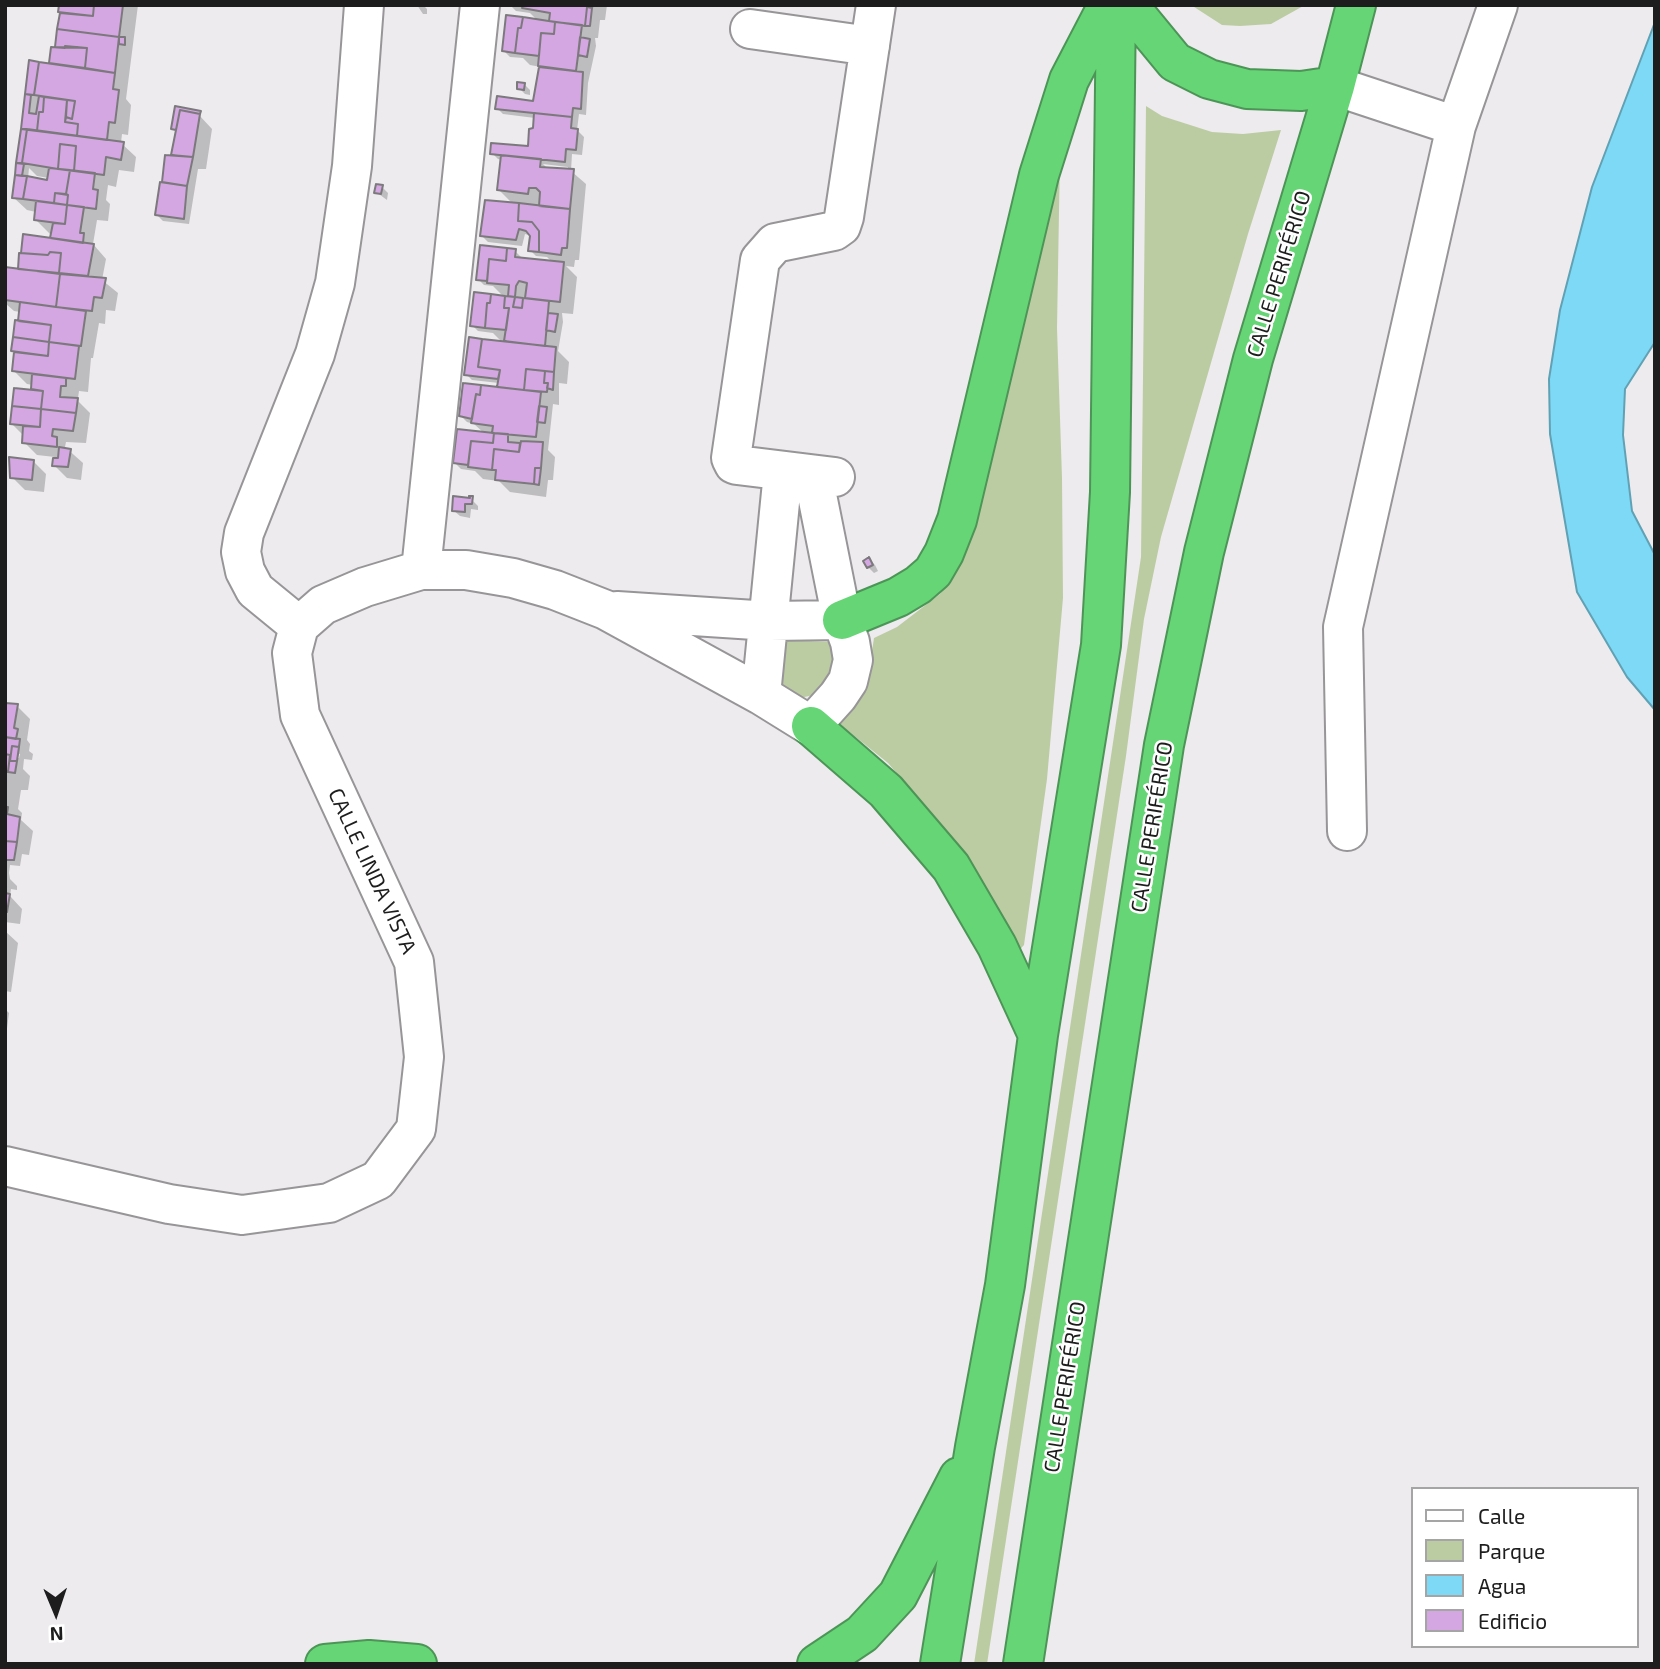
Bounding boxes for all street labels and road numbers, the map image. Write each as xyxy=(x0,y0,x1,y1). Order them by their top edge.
street label: CALLE PERIFÉRICO xyxy=(1242,188,1316,360)
street label: CALLE PERIFÉRICO xyxy=(1126,740,1178,914)
street label: CALLE LINDA VISTA xyxy=(323,784,421,958)
street label: CALLE PERIFÉRICO xyxy=(1039,1300,1091,1474)

